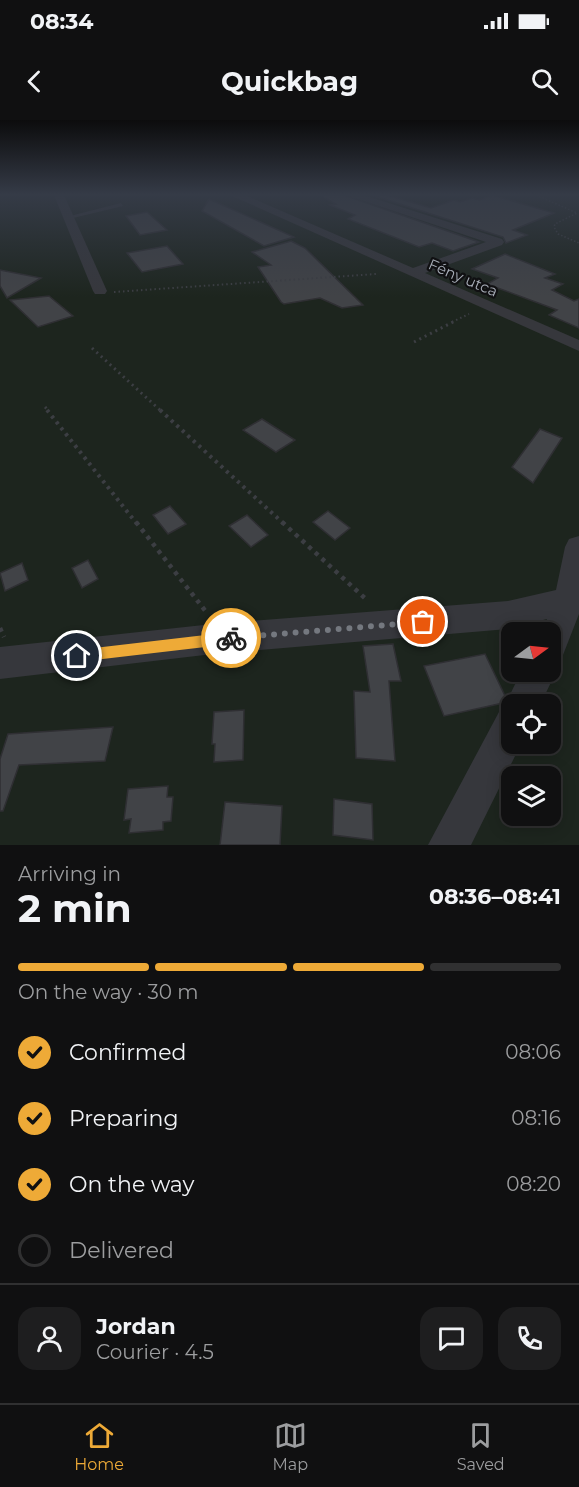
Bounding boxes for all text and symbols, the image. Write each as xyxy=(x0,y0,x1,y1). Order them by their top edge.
text: 08:34 xyxy=(30,8,93,35)
icon: back xyxy=(18,65,51,98)
text: Quickbag xyxy=(221,65,358,98)
icon: search xyxy=(528,65,561,98)
street label: Fény utca xyxy=(426,254,501,301)
pin xyxy=(397,596,448,647)
icon: bag xyxy=(406,605,439,638)
courier xyxy=(201,608,261,668)
icon: bike xyxy=(215,622,248,655)
north arrow xyxy=(501,622,561,682)
map controls xyxy=(501,622,561,826)
pin xyxy=(51,630,102,681)
icon: home xyxy=(60,639,93,672)
button: locate xyxy=(501,694,561,754)
button: layers xyxy=(501,766,561,826)
text: Arriving in xyxy=(18,862,121,886)
text: 08:36–08:41 xyxy=(429,883,561,910)
text: 2 min xyxy=(18,884,132,932)
text: On the way · 30 m xyxy=(18,980,198,1004)
icon: check xyxy=(18,1036,51,1069)
text: Confirmed xyxy=(69,1039,186,1066)
text: 08:06 xyxy=(505,1040,561,1064)
icon: check xyxy=(18,1102,51,1135)
text: Preparing xyxy=(69,1105,178,1132)
text: 08:16 xyxy=(511,1106,561,1130)
icon: check xyxy=(18,1168,51,1201)
text: On the way xyxy=(69,1171,194,1198)
text: 08:20 xyxy=(506,1172,561,1196)
text: Delivered xyxy=(69,1237,174,1264)
button: person xyxy=(18,1307,81,1370)
button: chat xyxy=(420,1307,483,1370)
button: phone xyxy=(498,1307,561,1370)
text: Jordan xyxy=(96,1313,176,1340)
text: Courier · 4.5 xyxy=(96,1340,214,1364)
tab: Home xyxy=(74,1419,124,1474)
tab: Map xyxy=(273,1419,308,1474)
tab: Saved xyxy=(457,1419,505,1474)

